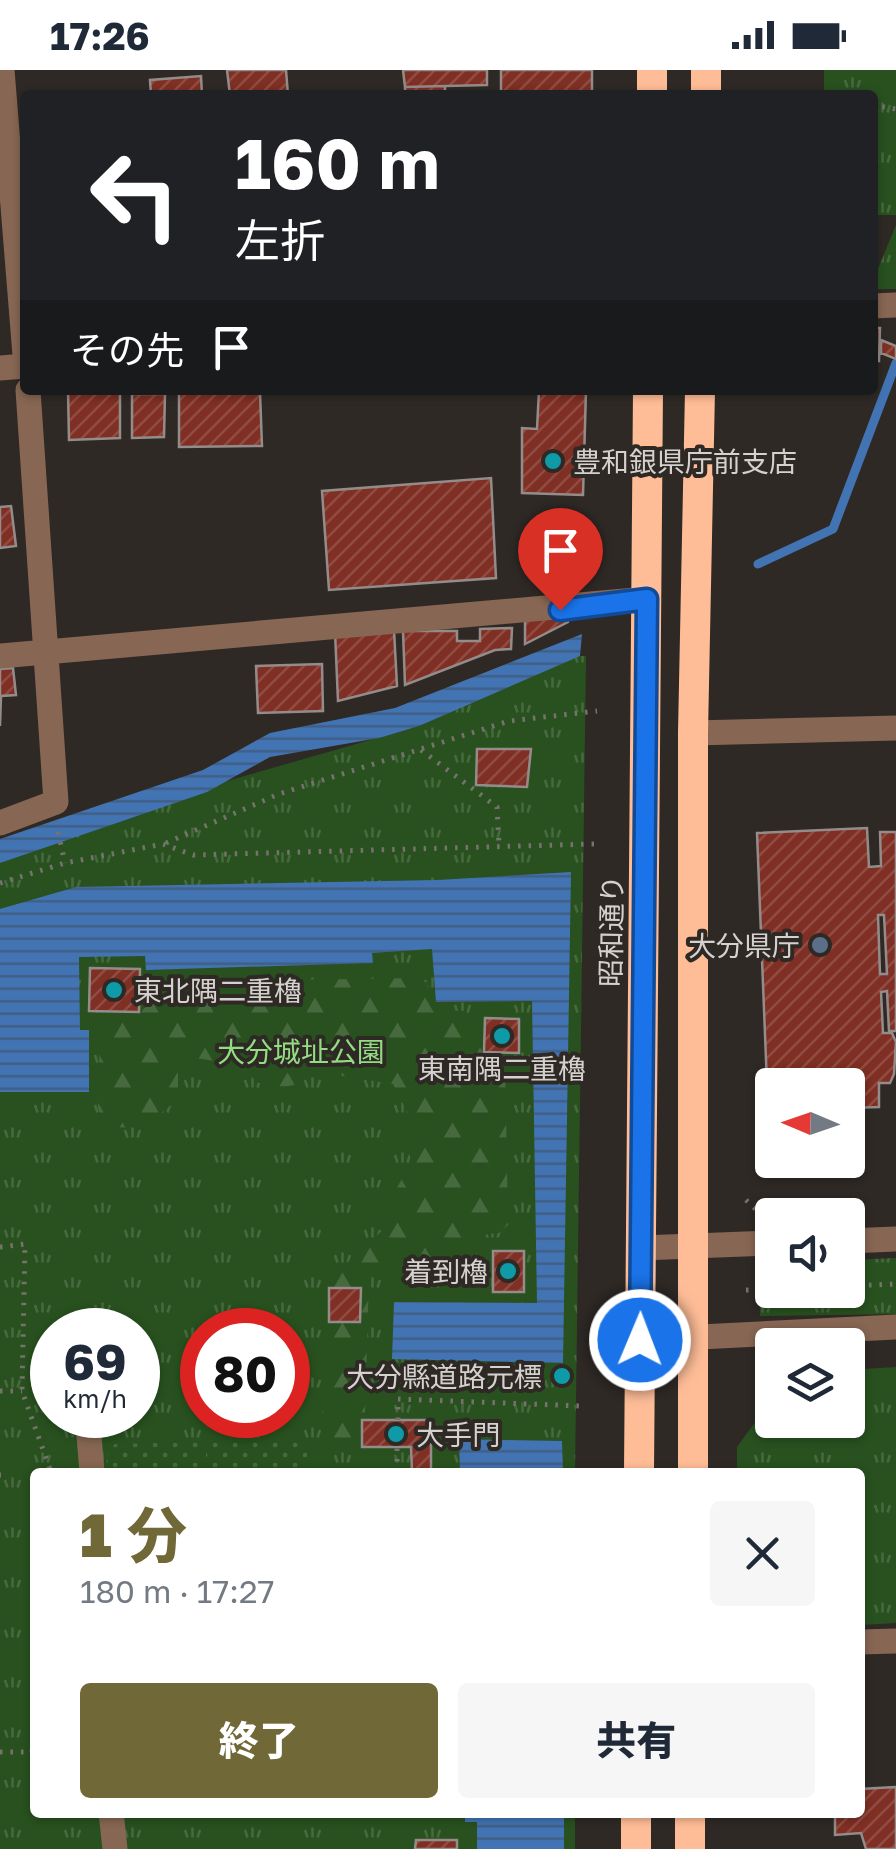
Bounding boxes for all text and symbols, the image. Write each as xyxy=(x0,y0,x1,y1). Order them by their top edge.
text: 17:26 xyxy=(50,13,150,58)
text: 160 m xyxy=(235,120,440,204)
icon: left xyxy=(70,130,200,260)
text: 左折 xyxy=(235,213,325,267)
icon: arrive xyxy=(204,320,259,375)
text: その先 xyxy=(70,327,184,372)
place label: 豊和銀県庁前支店 xyxy=(573,445,797,478)
marker: 豊和銀県庁前支店 xyxy=(542,450,564,472)
pin xyxy=(518,508,603,611)
icon: arrive xyxy=(533,523,588,578)
street label: 昭和通り xyxy=(594,875,628,987)
place label: 大分県庁 xyxy=(688,929,800,962)
marker: 大分県庁 xyxy=(809,934,831,956)
place label: 東北隅二重櫓 xyxy=(134,974,302,1007)
marker: 東北隅二重櫓 xyxy=(103,979,125,1001)
marker: 東南隅二重櫓 xyxy=(491,1025,513,1047)
park label: 大分城址公園 xyxy=(217,1035,385,1068)
place label: 東南隅二重櫓 xyxy=(418,1052,586,1085)
north arrow xyxy=(755,1068,865,1178)
map controls xyxy=(755,1068,865,1438)
button: sound xyxy=(755,1198,865,1308)
place label: 着到櫓 xyxy=(404,1255,488,1288)
marker: 着到櫓 xyxy=(497,1260,519,1282)
position arrow xyxy=(588,1288,692,1392)
speed limit sign: 80 xyxy=(180,1308,310,1438)
button: layers xyxy=(755,1328,865,1438)
text: 69 xyxy=(63,1331,127,1391)
place label: 大分縣道路元標 xyxy=(346,1360,542,1393)
marker: 大分縣道路元標 xyxy=(551,1365,573,1387)
text: km/h xyxy=(63,1383,127,1414)
place label: 大手門 xyxy=(416,1418,500,1451)
marker: 大手門 xyxy=(385,1423,407,1445)
text: 1 分 xyxy=(80,1498,187,1570)
button: close xyxy=(710,1501,815,1606)
text: 180 m · 17:27 xyxy=(80,1572,274,1610)
button: 終了 xyxy=(80,1683,438,1798)
button: 共有 xyxy=(458,1683,815,1798)

